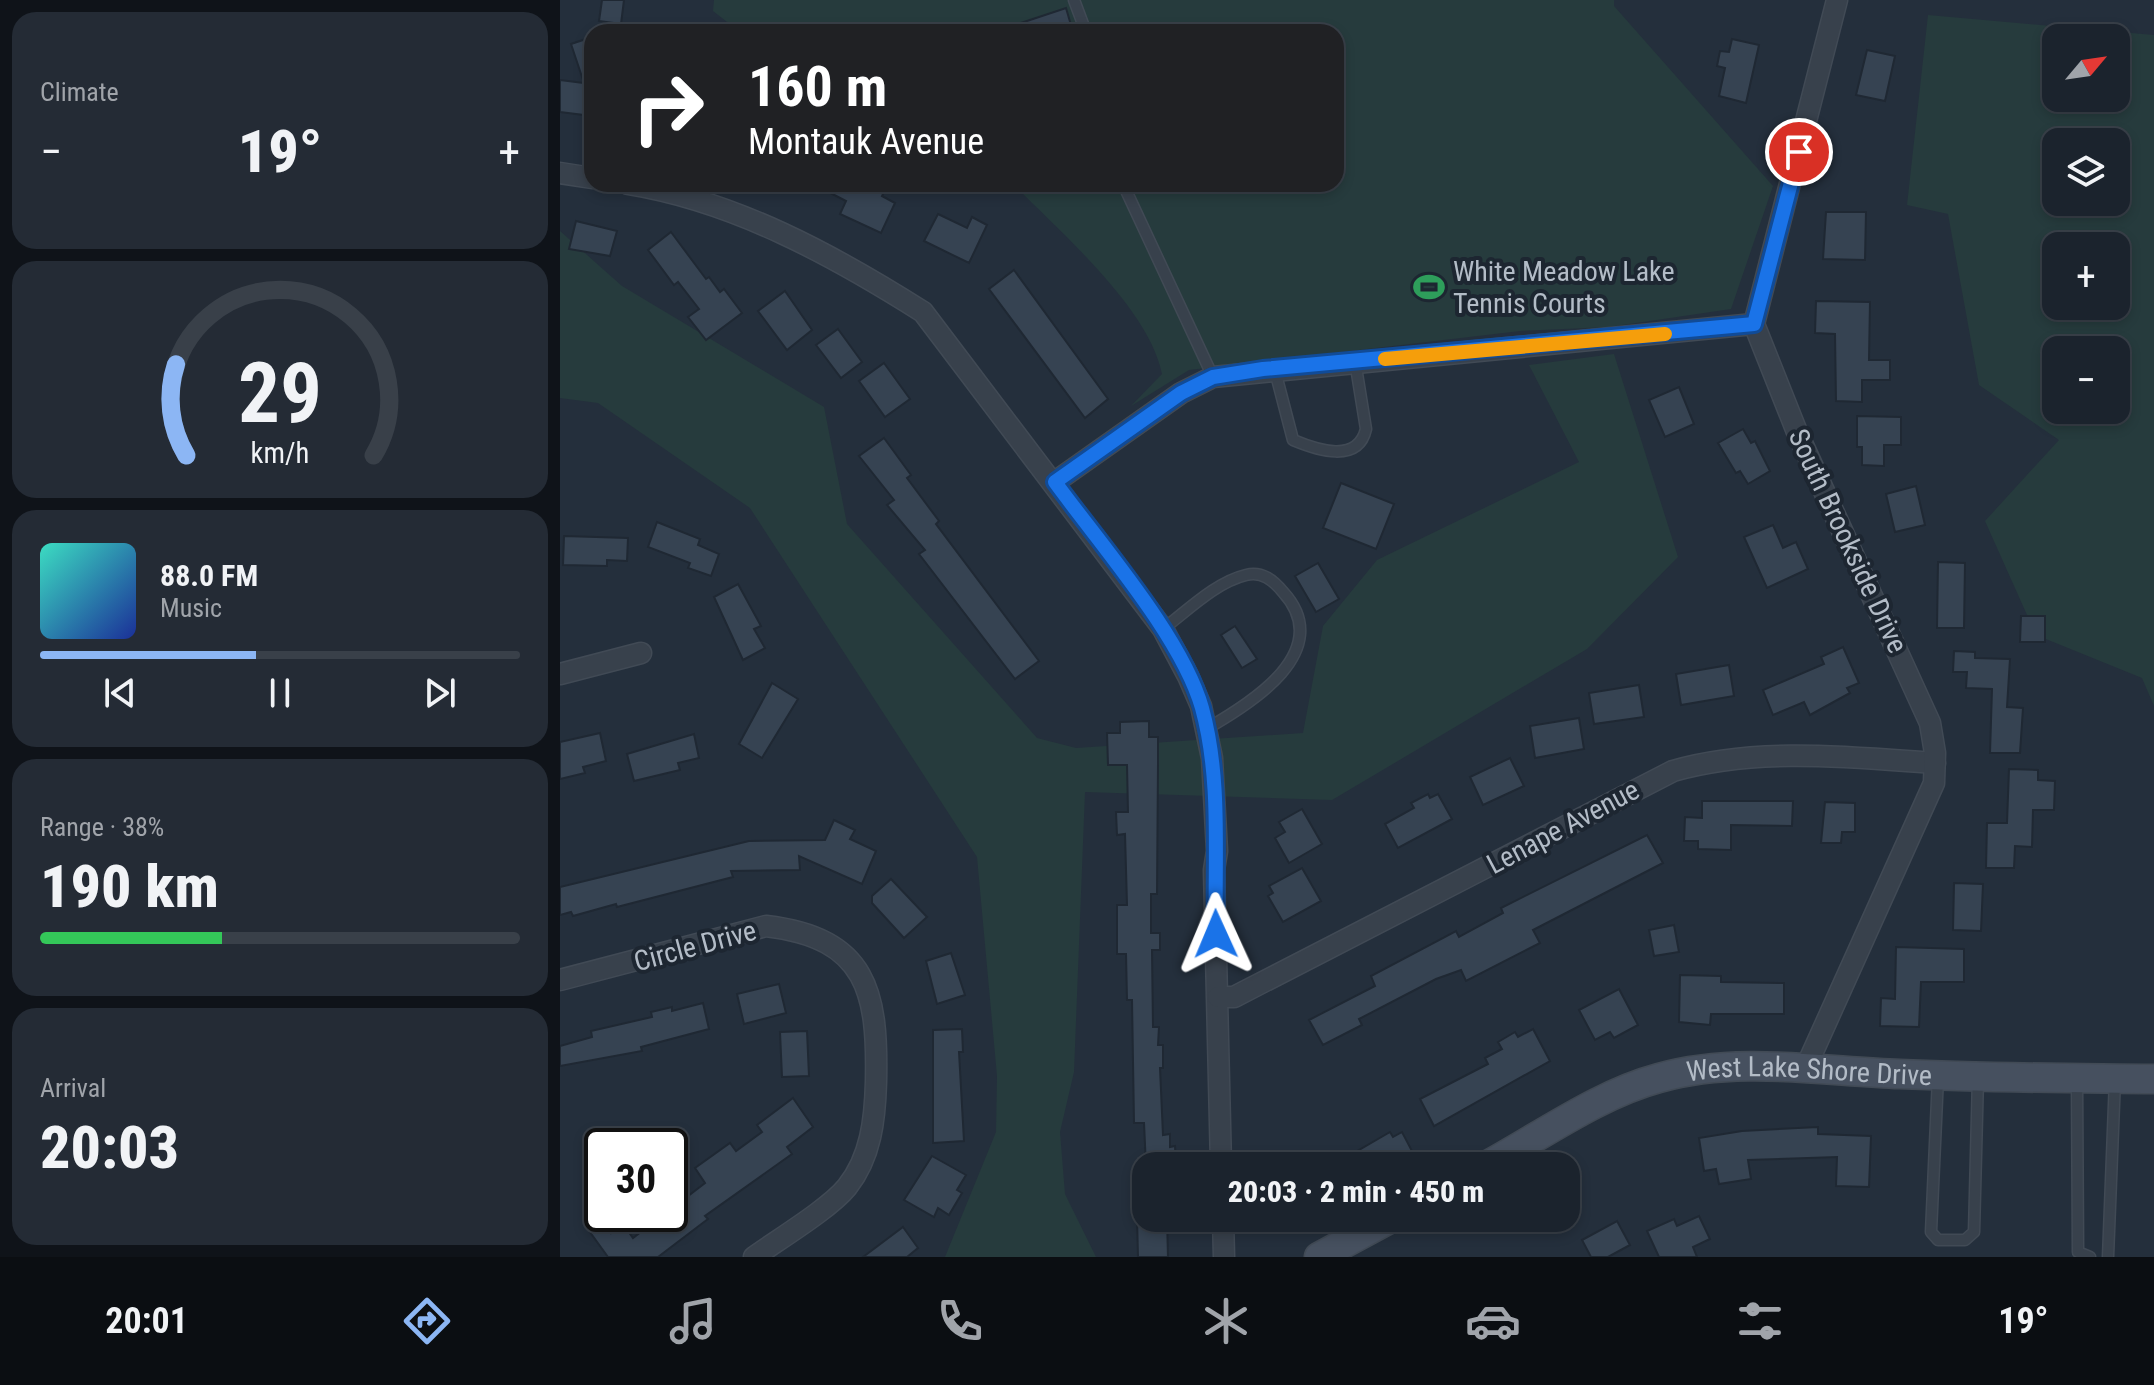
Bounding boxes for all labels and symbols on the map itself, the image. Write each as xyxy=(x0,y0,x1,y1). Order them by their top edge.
north arrow xyxy=(2042,24,2130,112)
pin xyxy=(1765,118,1833,186)
place label: White Meadow Lake Tennis Courts xyxy=(1453,255,1675,320)
sports icon: White Meadow Lake Tennis Courts xyxy=(1412,270,1446,304)
street label: South Brookside Drive xyxy=(1782,424,1914,658)
street label: Lenape Avenue xyxy=(1481,773,1645,881)
position arrow xyxy=(1174,892,1258,976)
street label: Circle Drive xyxy=(630,914,760,978)
street label: West Lake Shore Drive xyxy=(1684,1050,1933,1092)
speed limit sign: 30 xyxy=(584,1128,688,1232)

